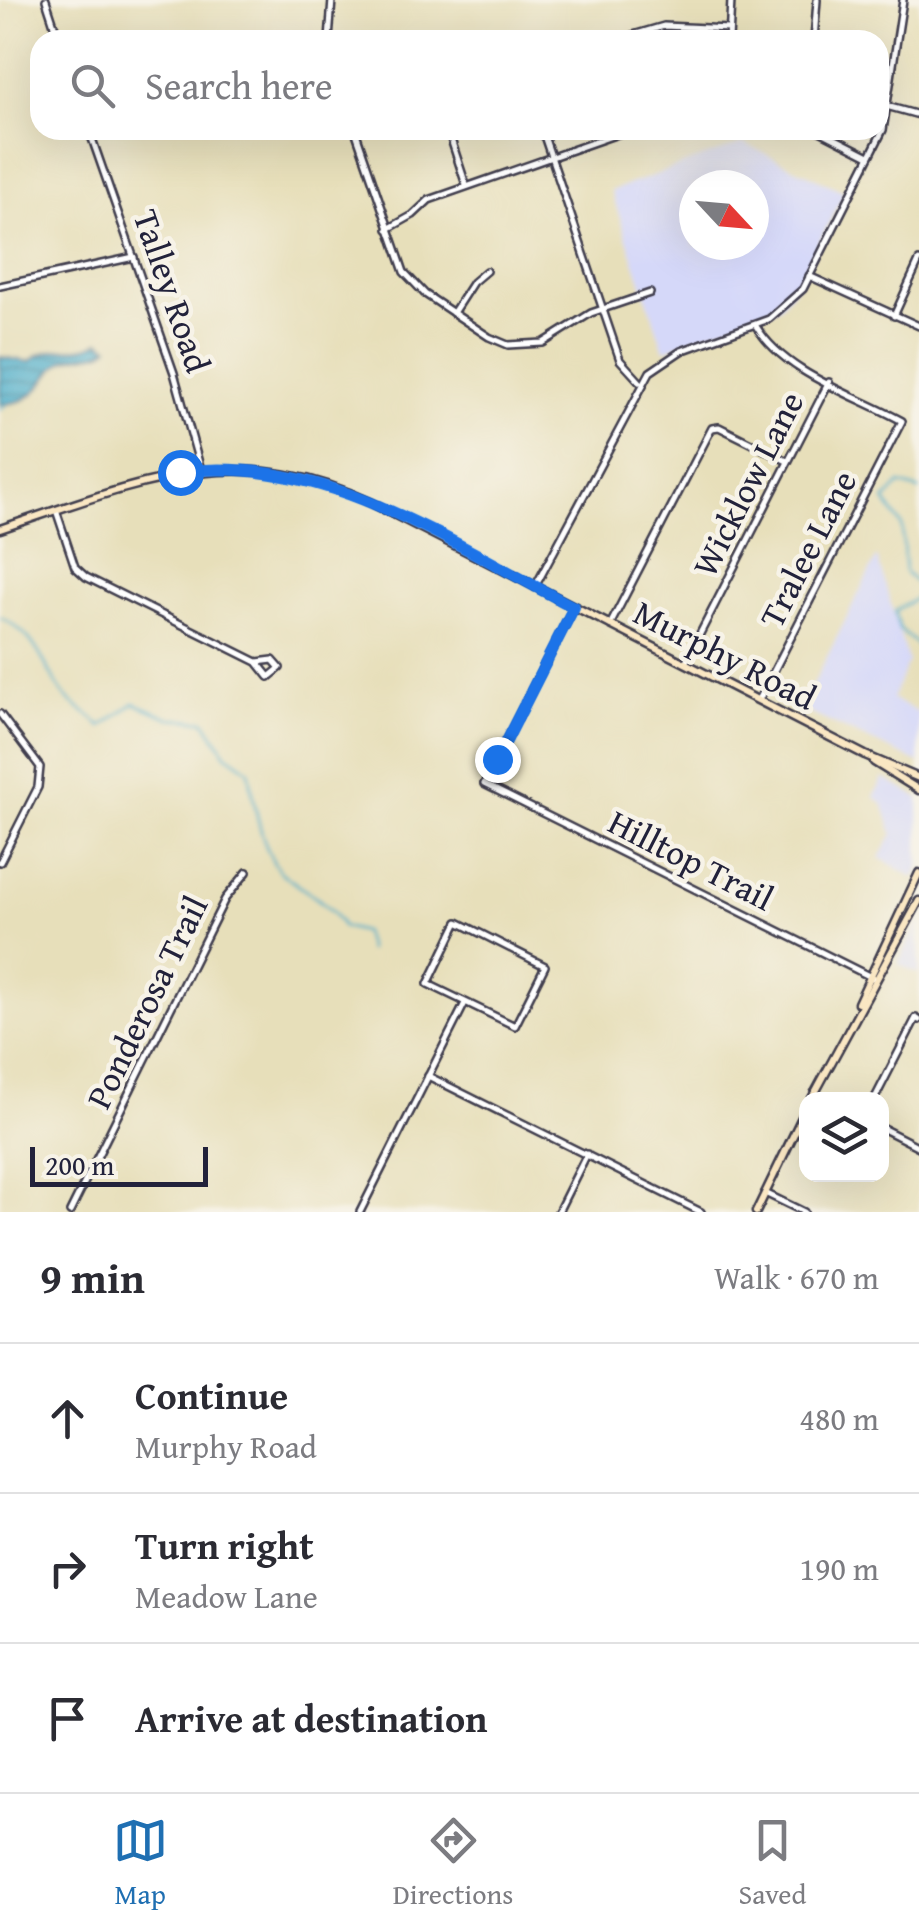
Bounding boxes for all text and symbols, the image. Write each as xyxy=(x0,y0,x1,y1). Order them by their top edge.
search box xyxy=(30,30,889,140)
text: Search here xyxy=(145,57,333,113)
icon: search xyxy=(65,58,120,113)
north arrow xyxy=(679,170,769,260)
street label: Talley Road xyxy=(121,203,224,379)
street label: Wicklow Lane xyxy=(679,382,816,585)
route start xyxy=(158,450,204,496)
street label: Tralee Lane xyxy=(746,461,869,636)
street label: Murphy Road xyxy=(625,587,826,723)
route end xyxy=(475,737,521,783)
street label: Hilltop Trail xyxy=(600,796,783,923)
street label: Ponderosa Trail xyxy=(73,887,220,1117)
map controls xyxy=(799,1092,889,1182)
button: layers xyxy=(799,1092,889,1182)
scale bar xyxy=(30,1142,208,1186)
text: 200 m xyxy=(45,1144,114,1185)
text: 9 min xyxy=(40,1247,145,1308)
text: Walk · 670 m xyxy=(714,1254,879,1301)
text: Continue xyxy=(135,1367,288,1423)
icon: ahead xyxy=(40,1391,95,1446)
text: 480 m xyxy=(800,1395,879,1442)
text: Murphy Road xyxy=(135,1423,317,1470)
text: Turn right xyxy=(135,1517,314,1573)
icon: right xyxy=(40,1541,95,1596)
text: 190 m xyxy=(800,1545,879,1592)
text: Meadow Lane xyxy=(135,1573,318,1620)
text: Arrive at destination xyxy=(135,1690,488,1746)
icon: arrive xyxy=(40,1691,95,1746)
tab: Map xyxy=(113,1813,168,1914)
tab: Directions xyxy=(393,1813,513,1914)
tab: Saved xyxy=(739,1813,806,1914)

